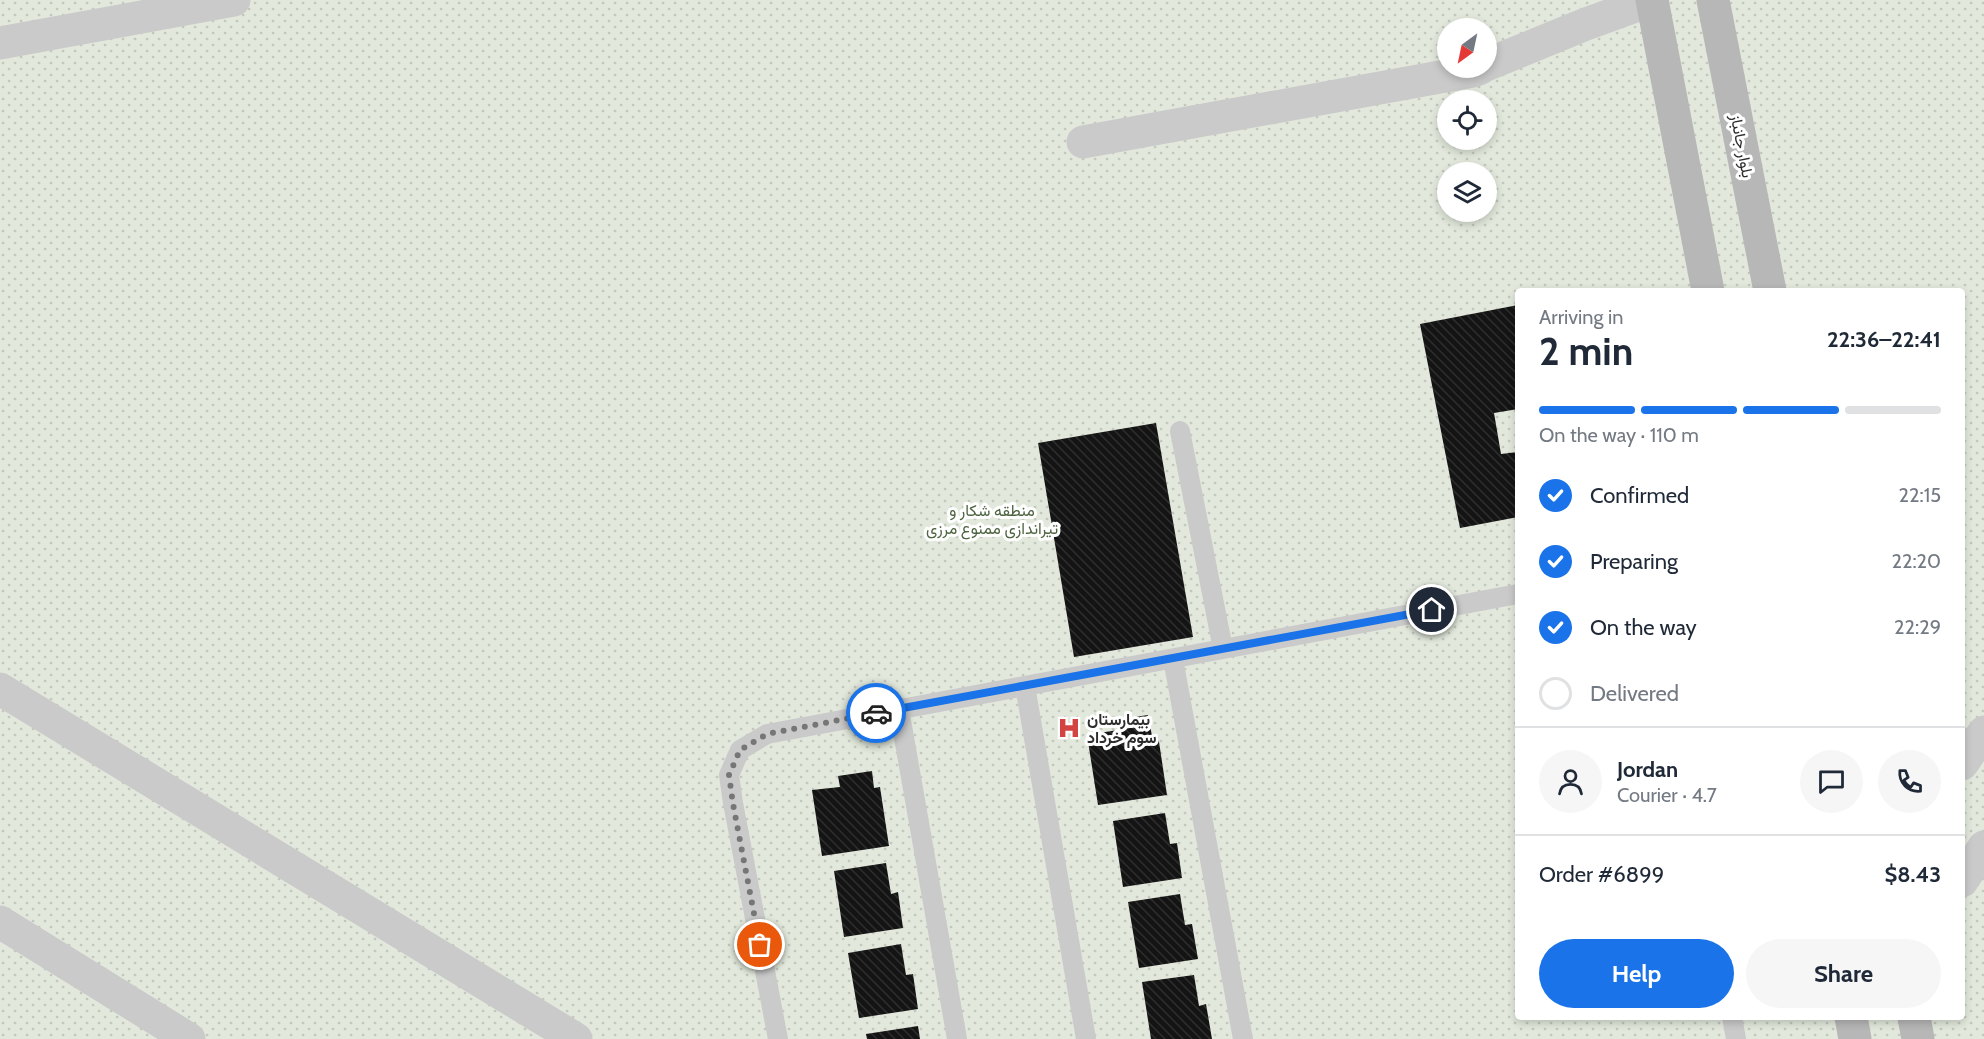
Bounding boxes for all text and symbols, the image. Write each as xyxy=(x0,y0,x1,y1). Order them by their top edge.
north arrow xyxy=(1437,18,1497,78)
map controls xyxy=(1437,18,1497,222)
button: locate xyxy=(1437,90,1497,150)
street label: بلوار جانباز xyxy=(1725,112,1757,180)
button: layers xyxy=(1437,162,1497,222)
text: Arriving in xyxy=(1539,305,1623,329)
text: 22:36–22:41 xyxy=(1827,326,1941,353)
text: 2 min xyxy=(1539,327,1633,375)
text: On the way · 110 m xyxy=(1539,423,1699,447)
icon: check xyxy=(1539,479,1572,512)
text: Confirmed xyxy=(1590,482,1689,509)
text: 22:15 xyxy=(1899,483,1941,507)
park label: منطقه شکار و تیراندازی ممنوع مرزی xyxy=(926,501,1058,540)
icon: check xyxy=(1539,545,1572,578)
text: Preparing xyxy=(1590,548,1678,575)
text: 22:20 xyxy=(1891,549,1941,573)
pin xyxy=(1406,584,1457,635)
icon: home xyxy=(1415,593,1448,626)
icon: check xyxy=(1539,611,1572,644)
text: On the way xyxy=(1590,614,1697,641)
text: 22:29 xyxy=(1894,615,1941,639)
text: Delivered xyxy=(1590,680,1679,707)
courier xyxy=(846,683,906,743)
icon: car xyxy=(860,697,893,730)
place label: بیمارستان سوم خرداد xyxy=(1087,710,1157,748)
hospital icon: بیمارستان سوم خرداد xyxy=(1056,715,1082,741)
button: person xyxy=(1539,750,1602,813)
button: chat xyxy=(1800,750,1863,813)
button: phone xyxy=(1878,750,1941,813)
text: Jordan xyxy=(1617,756,1678,783)
text: Courier · 4.7 xyxy=(1617,783,1717,807)
text: Order #6899 xyxy=(1539,861,1664,888)
text: $8.43 xyxy=(1885,861,1941,888)
pin xyxy=(734,919,785,970)
icon: bag xyxy=(743,928,776,961)
button: Help xyxy=(1539,939,1734,1008)
button: Share xyxy=(1746,939,1941,1008)

